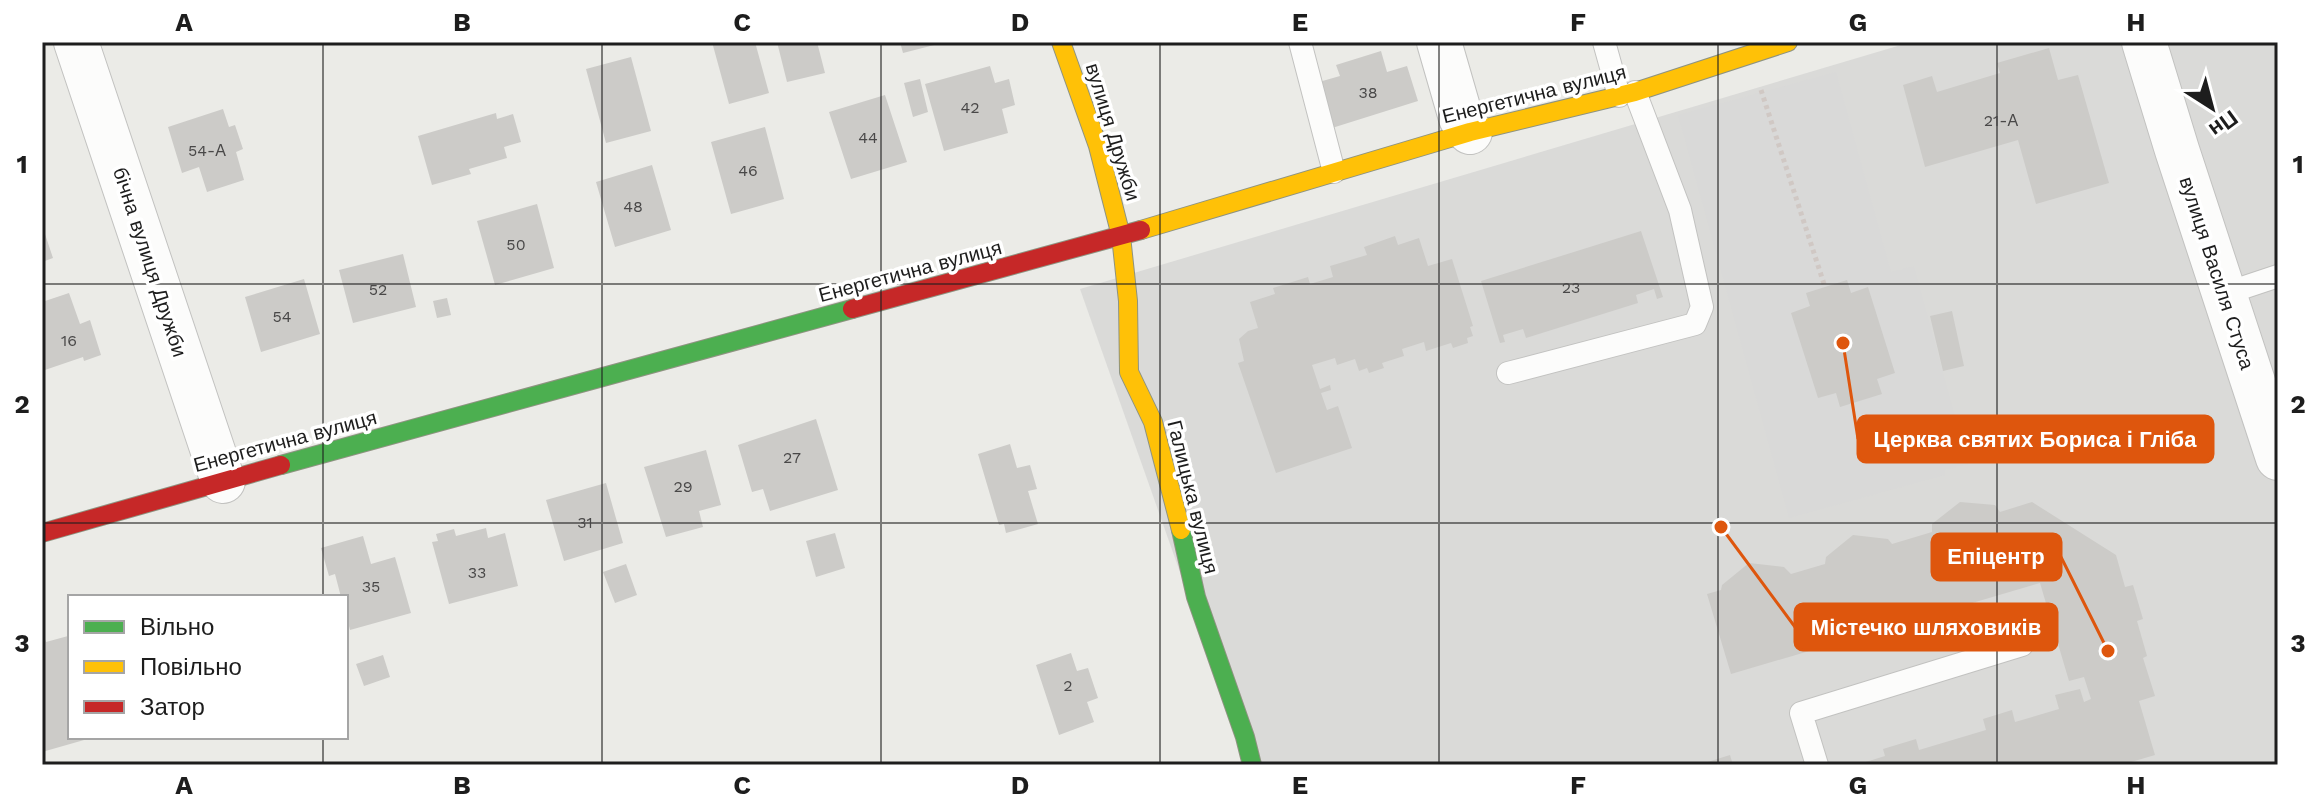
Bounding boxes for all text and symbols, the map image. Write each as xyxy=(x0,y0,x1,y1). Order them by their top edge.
text: A xyxy=(175,7,193,37)
text: B xyxy=(453,7,471,37)
text: C xyxy=(733,7,751,37)
text: D xyxy=(1011,7,1029,37)
text: E xyxy=(1292,7,1308,37)
text: F xyxy=(1570,7,1586,37)
text: G xyxy=(1849,7,1867,37)
text: H xyxy=(2126,7,2146,37)
street label: вулиця Дружби xyxy=(1081,60,1145,204)
street label: Енергетична вулиця xyxy=(1440,60,1628,128)
north arrow xyxy=(2172,68,2252,148)
house number: 38 xyxy=(1358,83,1378,102)
house number: 42 xyxy=(960,98,980,117)
text: Пн xyxy=(2204,105,2243,142)
house number: 21-А xyxy=(1984,111,2019,130)
house number: 44 xyxy=(858,128,878,147)
house number: 54-А xyxy=(188,141,226,160)
text: 1 xyxy=(16,149,28,179)
text: 1 xyxy=(2292,149,2304,179)
house number: 46 xyxy=(738,161,758,180)
street label: бічна вулиця Дружби xyxy=(108,164,192,360)
street label: вулиця Василя Стуса xyxy=(2174,174,2260,373)
house number: 48 xyxy=(623,197,643,216)
house number: 50 xyxy=(506,235,526,254)
street label: Енергетична вулиця xyxy=(816,235,1004,307)
house number: 23 xyxy=(1562,278,1580,297)
house number: 52 xyxy=(369,280,387,299)
house number: 54 xyxy=(272,307,292,326)
house number: 16 xyxy=(61,331,77,350)
text: 2 xyxy=(14,389,30,419)
text: 2 xyxy=(2290,389,2306,419)
street label: Енергетична вулиця xyxy=(191,405,379,477)
callout: Церква святих Бориса і Гліба xyxy=(1858,416,2213,462)
street label: Галицька вулиця xyxy=(1162,418,1224,576)
text: Церква святих Бориса і Гліба xyxy=(1874,427,2197,452)
house number: 27 xyxy=(783,448,801,467)
house number: 29 xyxy=(673,477,693,496)
house number: 31 xyxy=(577,513,593,532)
callout: Епіцентр xyxy=(1932,534,2061,580)
text: Епіцентр xyxy=(1947,544,2045,569)
house number: 33 xyxy=(468,563,486,582)
house number: 35 xyxy=(362,577,380,596)
legend xyxy=(68,595,348,739)
callout: Містечко шляховиків xyxy=(1795,604,2057,650)
text: Вільно xyxy=(140,613,214,641)
text: Містечко шляховиків xyxy=(1811,615,2041,640)
text: 3 xyxy=(14,628,30,658)
text: 3 xyxy=(2290,628,2306,658)
text: Повільно xyxy=(140,653,242,681)
house number: 2 xyxy=(1063,676,1073,695)
text: Затор xyxy=(140,693,205,721)
text: A xyxy=(175,770,193,800)
text: B xyxy=(453,770,471,800)
text: C xyxy=(733,770,751,800)
text: D xyxy=(1011,770,1029,800)
text: E xyxy=(1292,770,1308,800)
text: F xyxy=(1570,770,1586,800)
text: G xyxy=(1849,770,1867,800)
text: H xyxy=(2126,770,2146,800)

